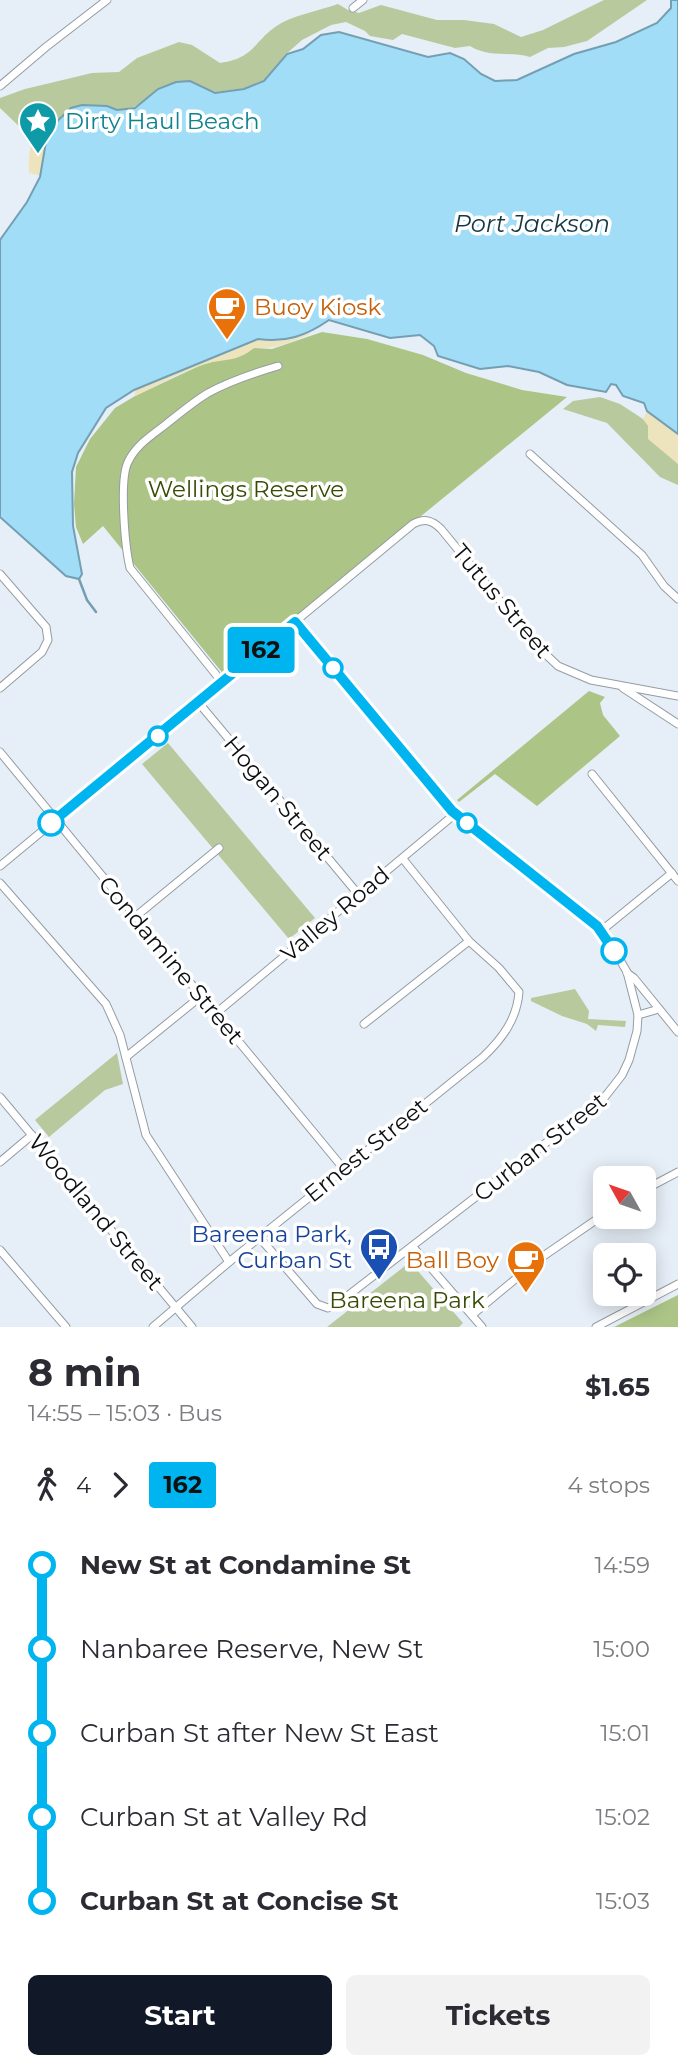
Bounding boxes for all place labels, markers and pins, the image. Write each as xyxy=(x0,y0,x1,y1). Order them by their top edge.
place icon: Dirty Haul Beach xyxy=(17,100,59,155)
place label: Dirty Haul Beach xyxy=(65,107,259,135)
cafe icon: Buoy Kiosk xyxy=(206,286,248,341)
place label: Buoy Kiosk xyxy=(254,293,382,321)
unlabelled marker xyxy=(323,658,343,678)
unlabelled marker xyxy=(148,726,168,746)
unlabelled marker xyxy=(38,810,64,836)
unlabelled marker xyxy=(457,813,477,833)
unlabelled marker xyxy=(601,938,627,964)
place label: Bareena Park, Curban St xyxy=(192,1220,352,1274)
bus stop icon: Bareena Park, Curban St xyxy=(358,1226,400,1281)
cafe icon: Ball Boy xyxy=(505,1239,547,1294)
place label: Ball Boy xyxy=(406,1246,500,1274)

